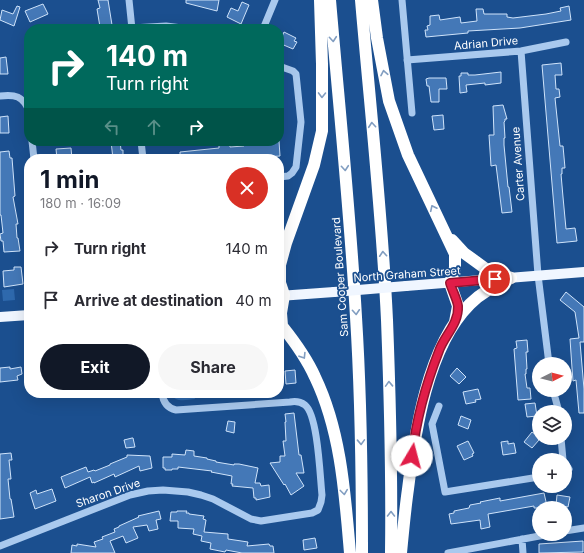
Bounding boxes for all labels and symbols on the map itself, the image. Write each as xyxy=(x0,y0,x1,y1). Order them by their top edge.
street label: Adrian Drive xyxy=(453,33,519,53)
one-way arrow xyxy=(329,36,338,42)
one-way arrow xyxy=(380,70,389,76)
one-way arrow xyxy=(318,92,326,98)
one-way arrow xyxy=(368,122,377,128)
street label: Carter Avenue xyxy=(508,126,528,202)
one-way arrow xyxy=(341,165,350,171)
one-way arrow xyxy=(430,204,438,212)
street label: Sam Cooper Boulevard xyxy=(329,217,351,337)
one-way arrow xyxy=(378,251,387,257)
pin xyxy=(478,262,512,296)
street label: North Graham Street xyxy=(353,263,461,285)
one-way arrow xyxy=(351,309,360,315)
one-way arrow xyxy=(298,352,305,359)
north arrow xyxy=(532,357,572,397)
one-way arrow xyxy=(385,381,393,387)
position arrow xyxy=(391,435,433,477)
one-way arrow xyxy=(357,439,365,445)
street label: Sharon Drive xyxy=(74,475,142,511)
one-way arrow xyxy=(340,489,349,495)
one-way arrow xyxy=(387,511,395,517)

